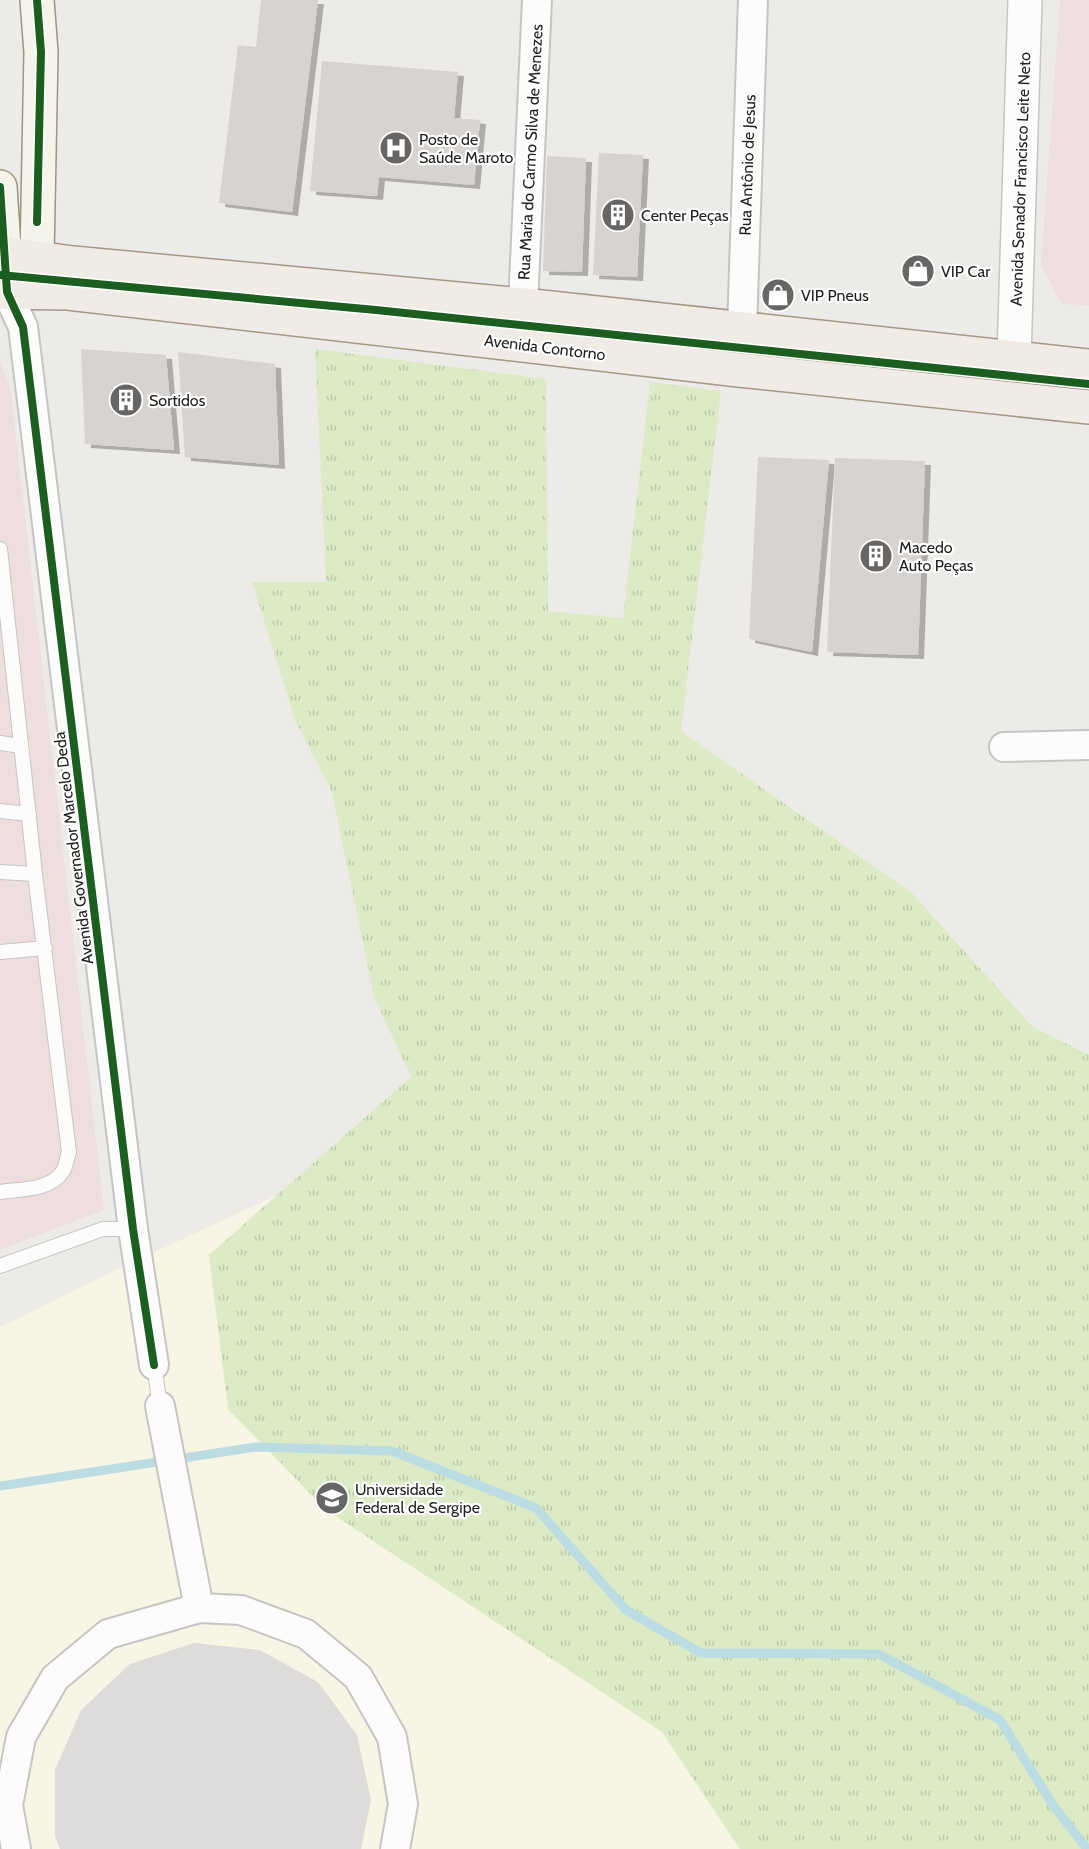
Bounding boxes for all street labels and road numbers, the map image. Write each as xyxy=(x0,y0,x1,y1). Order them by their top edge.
street label: Rua Maria do Carmo Silva de Menezes xyxy=(514,23,547,280)
street label: Avenida Senador Francisco Leite Neto xyxy=(1007,51,1034,306)
street label: Rua Antônio de Jesus xyxy=(736,94,759,236)
street label: Avenida Contorno xyxy=(483,331,607,364)
street label: Avenida Governador Marcelo Deda xyxy=(50,730,97,965)

